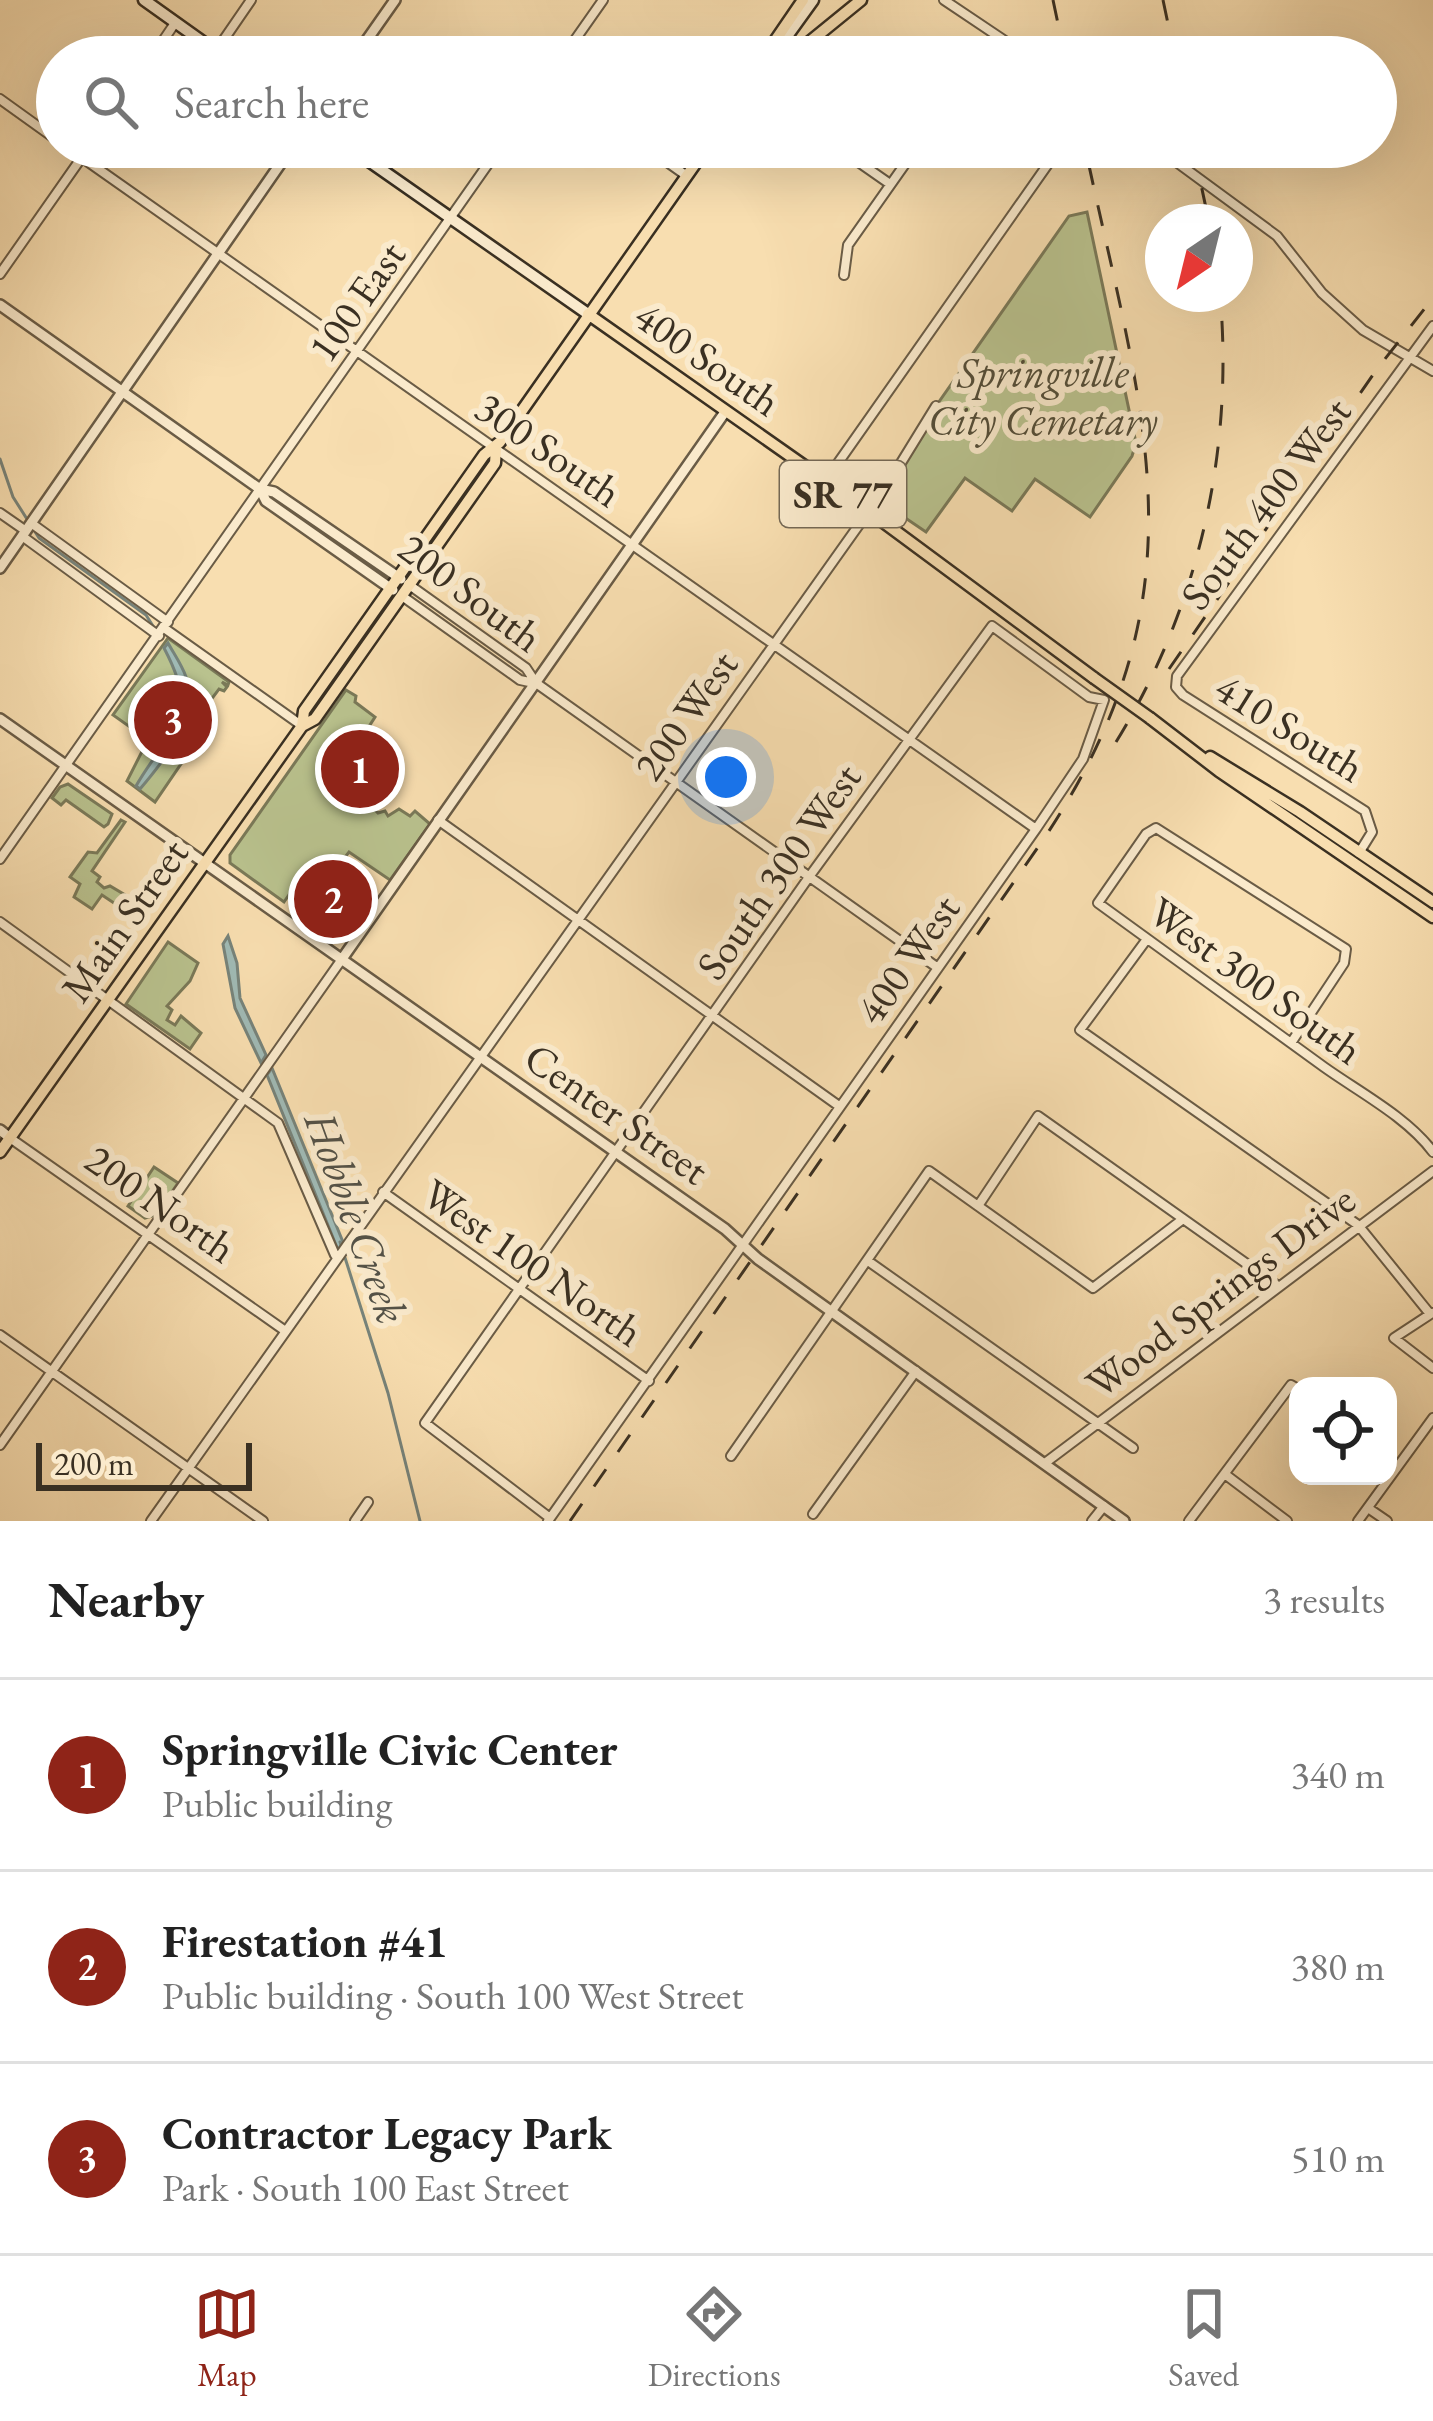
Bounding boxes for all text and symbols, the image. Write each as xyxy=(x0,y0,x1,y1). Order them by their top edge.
search box xyxy=(36,36,1397,168)
icon: search xyxy=(78,69,144,135)
text: Search here xyxy=(174,73,369,131)
north arrow xyxy=(1145,204,1253,312)
street label: 100 East xyxy=(295,230,418,372)
street label: 400 South xyxy=(624,288,792,429)
park label: Springville City Cemetary xyxy=(928,345,1158,448)
street label: 300 South xyxy=(465,379,633,520)
street label: South 400 West xyxy=(1168,386,1363,620)
road number: SR 77 xyxy=(780,461,906,527)
street label: 200 South xyxy=(388,520,554,664)
street label: 200 West xyxy=(621,640,750,791)
street label: 410 South xyxy=(1205,660,1375,795)
pin: 3 xyxy=(134,675,212,765)
pin: 1 xyxy=(321,724,399,814)
your location xyxy=(696,747,756,807)
street label: South 300 West xyxy=(684,752,873,990)
street label: Main Street xyxy=(48,828,201,1013)
pin: 2 xyxy=(294,854,372,944)
street label: 400 West xyxy=(843,884,972,1035)
street label: West 300 South xyxy=(1138,884,1374,1077)
street label: Center Street xyxy=(514,1030,720,1197)
water label: Hobble Creek xyxy=(292,1102,422,1331)
street label: 200 North xyxy=(75,1132,247,1275)
street label: West 100 North xyxy=(411,1166,654,1359)
street label: Wood Springs Drive xyxy=(1075,1172,1366,1411)
map controls xyxy=(1289,1377,1397,1485)
button: locate xyxy=(1289,1377,1397,1485)
scale bar xyxy=(36,1437,252,1490)
text: 200 m xyxy=(54,1442,134,1485)
text: Nearby xyxy=(48,1566,204,1632)
text: 3 results xyxy=(1263,1574,1385,1625)
text: Springville Civic Center xyxy=(162,1720,617,1778)
text: 1 xyxy=(77,1749,97,1800)
text: 340 m xyxy=(1291,1749,1385,1800)
text: Public building xyxy=(162,1778,393,1829)
text: Firestation #41 xyxy=(162,1912,448,1970)
text: 2 xyxy=(77,1941,97,1992)
text: 380 m xyxy=(1291,1941,1385,1992)
text: Public building · South 100 West Street xyxy=(162,1970,743,2021)
text: Contractor Legacy Park xyxy=(162,2104,612,2162)
text: 3 xyxy=(77,2133,97,2184)
text: 510 m xyxy=(1291,2133,1385,2184)
text: Park · South 100 East Street xyxy=(162,2162,569,2213)
tab: Map xyxy=(194,2281,260,2396)
tab: Directions xyxy=(648,2281,781,2396)
tab: Saved xyxy=(1168,2281,1239,2396)

